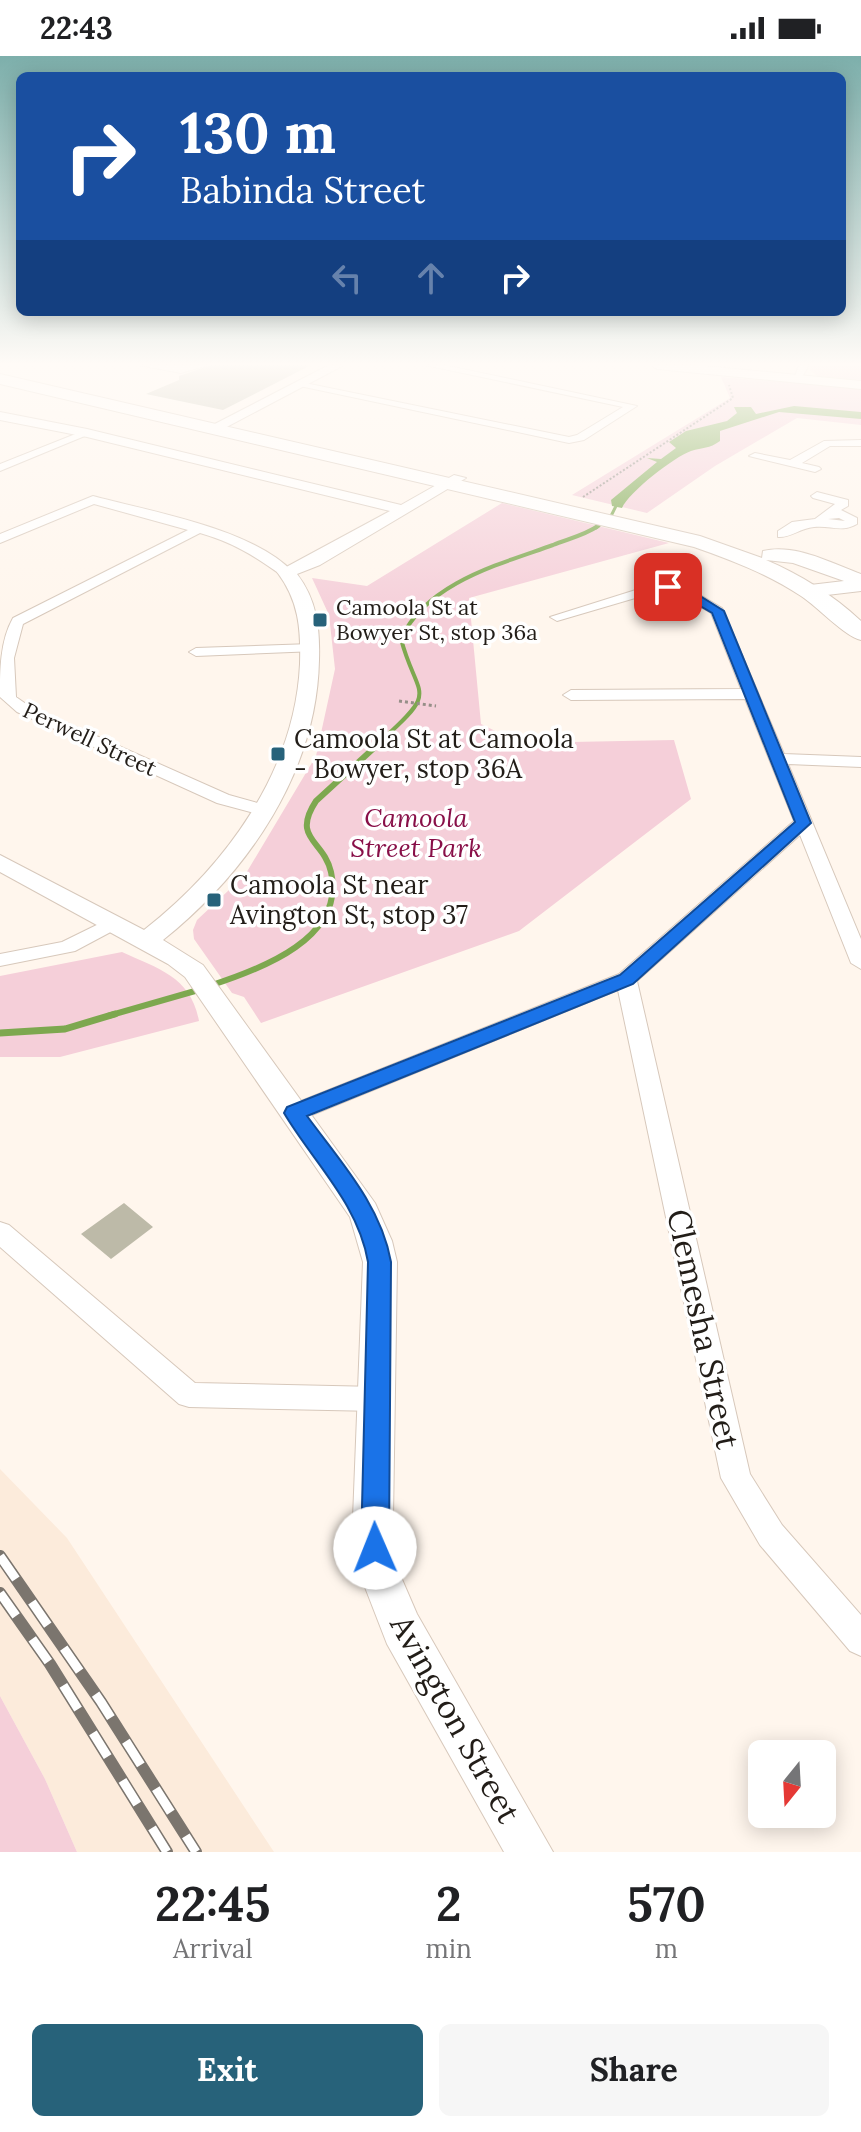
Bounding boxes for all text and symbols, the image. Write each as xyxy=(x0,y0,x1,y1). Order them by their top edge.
text: 22:43 xyxy=(40,9,113,47)
text: 130 m xyxy=(180,97,336,168)
icon: right xyxy=(48,104,152,208)
text: Babinda Street xyxy=(180,167,426,213)
icon: left xyxy=(325,256,369,300)
icon: ahead xyxy=(409,256,453,300)
icon: right xyxy=(493,256,537,300)
pin xyxy=(634,553,702,621)
icon: arrive xyxy=(646,565,690,609)
place label: Camoola St at Bowyer St, stop 36a xyxy=(336,593,538,646)
marker: Camoola St at Bowyer St, stop 36a xyxy=(311,611,329,629)
street label: Perwell Street xyxy=(19,696,162,782)
place label: Camoola St at Camoola - Bowyer, stop 36A xyxy=(294,722,574,785)
marker: Camoola St at Camoola - Bowyer, stop 36A xyxy=(269,745,287,763)
park label: Camoola Street Park xyxy=(350,801,482,864)
place label: Camoola St near Avington St, stop 37 xyxy=(229,868,468,931)
marker: Camoola St near Avington St, stop 37 xyxy=(205,891,223,909)
street label: Clemesha Street xyxy=(658,1205,749,1453)
position arrow xyxy=(333,1506,417,1590)
street label: Avington Street xyxy=(381,1607,530,1830)
north arrow xyxy=(748,1740,836,1828)
map controls xyxy=(748,1740,836,1828)
text: 22:45 xyxy=(155,1873,270,1934)
text: 2 xyxy=(436,1873,461,1934)
text: 570 xyxy=(627,1873,706,1934)
text: Arrival xyxy=(173,1932,252,1965)
text: min xyxy=(426,1932,472,1965)
text: m xyxy=(655,1932,678,1965)
button: Exit xyxy=(32,2024,423,2116)
button: Share xyxy=(439,2024,829,2116)

